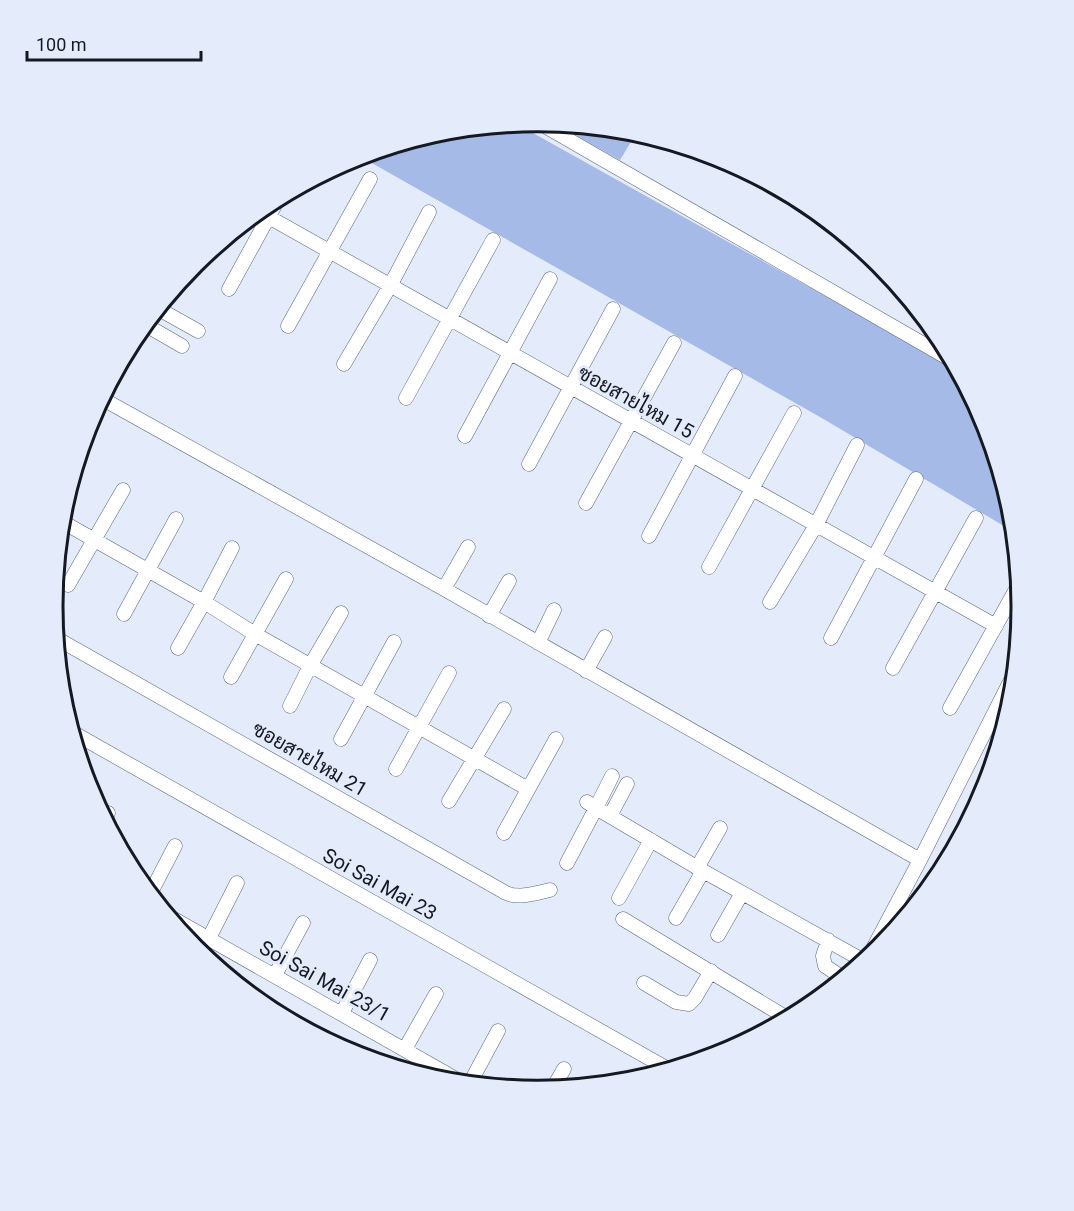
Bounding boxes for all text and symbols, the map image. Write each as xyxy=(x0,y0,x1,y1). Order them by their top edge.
scale bar xyxy=(27,24,201,62)
text: 100 m xyxy=(36,34,87,55)
street label: ซอยสายไหม 15 xyxy=(574,359,698,444)
street label: ซอยสายไหม 21 xyxy=(248,716,372,802)
street label: Soi Sai Mai 23 xyxy=(319,843,441,925)
street label: Soi Sai Mai 23/1 xyxy=(255,935,395,1027)

